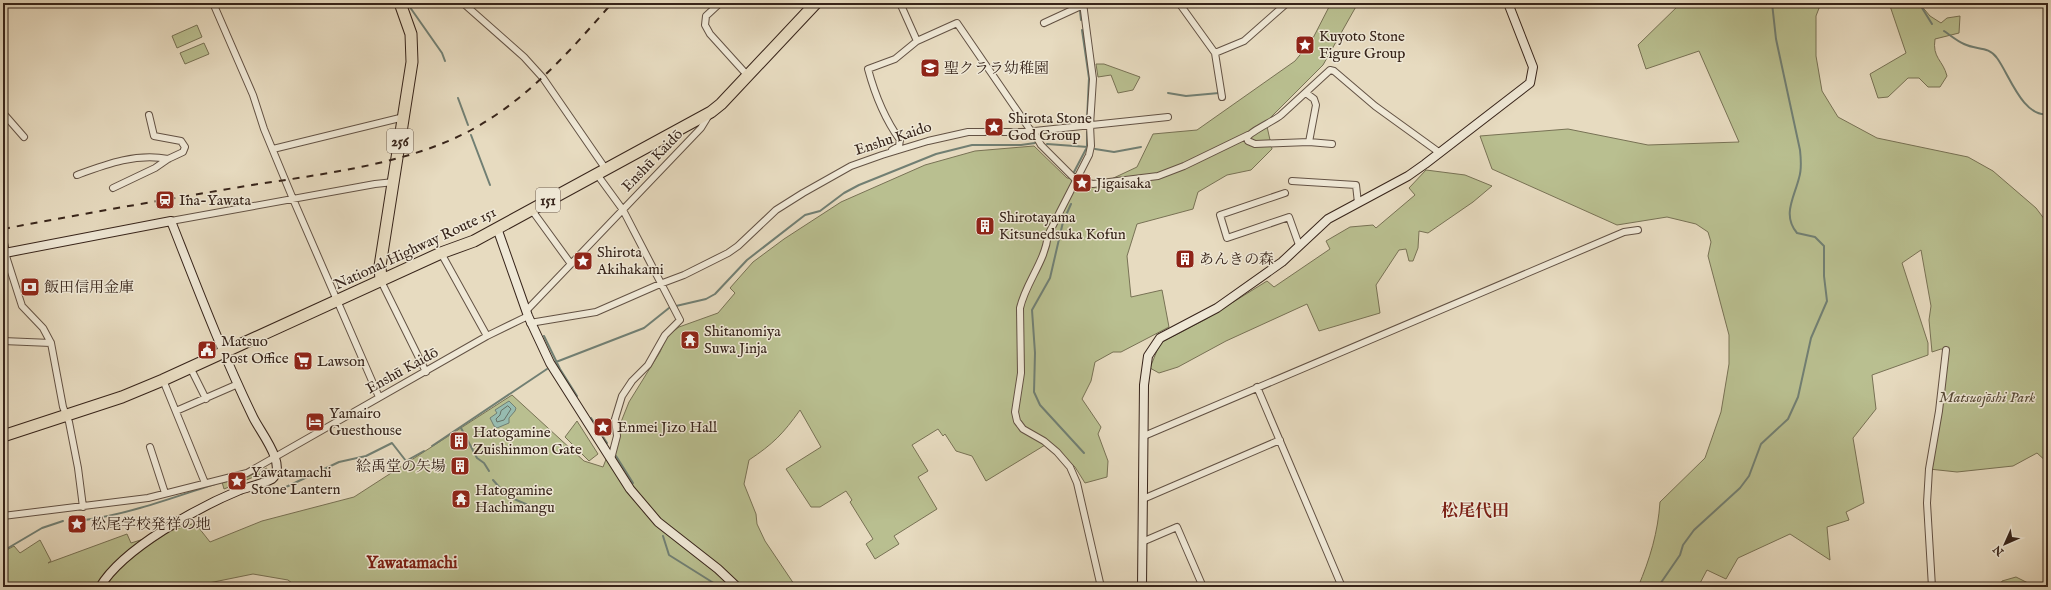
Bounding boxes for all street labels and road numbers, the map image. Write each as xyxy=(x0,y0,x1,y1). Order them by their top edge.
street label: Enshu Kaido xyxy=(852,117,934,160)
street label: Enshū Kaidō xyxy=(618,125,687,196)
road number: 256 xyxy=(387,129,413,153)
road number: 151 xyxy=(536,188,560,212)
street label: National Highway Route 151 xyxy=(331,203,499,294)
street label: Enshū Kaidō xyxy=(363,343,442,398)

